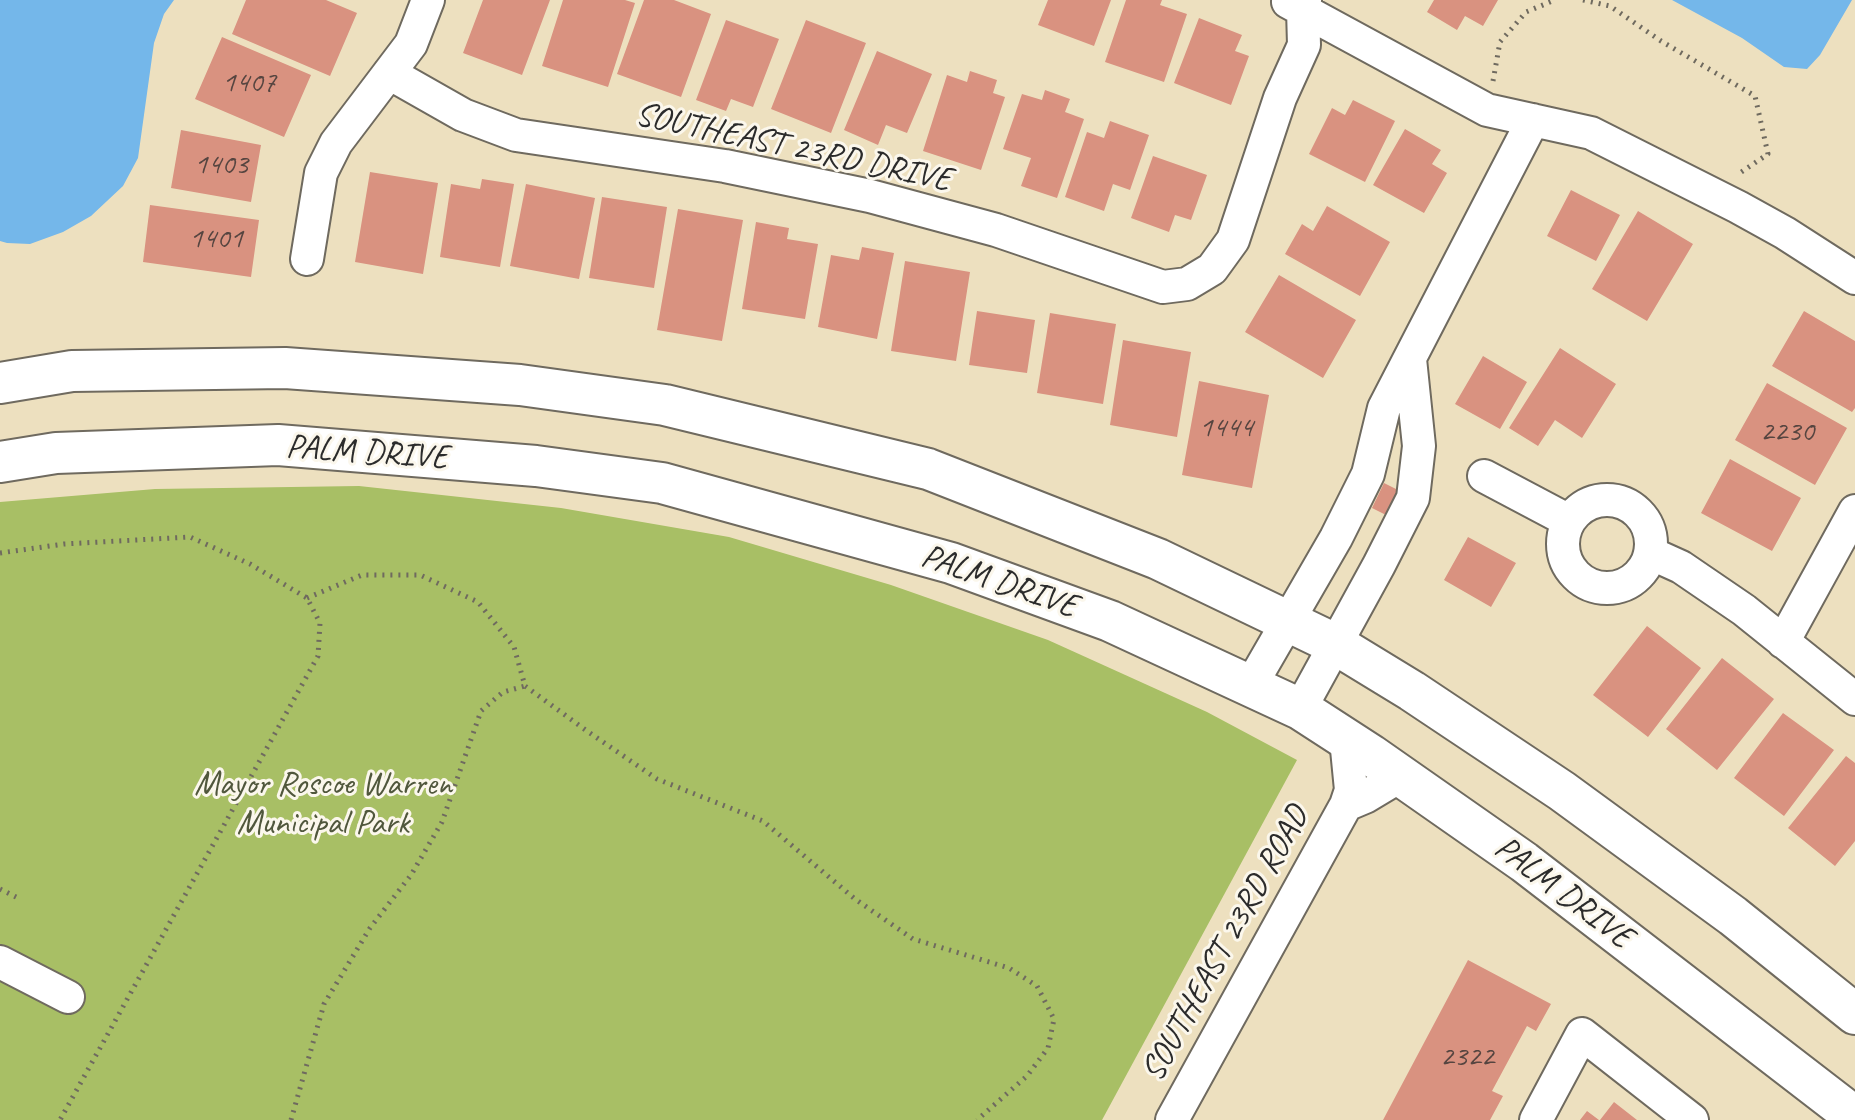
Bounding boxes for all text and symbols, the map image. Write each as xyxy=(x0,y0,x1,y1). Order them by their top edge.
house number: 1407 xyxy=(222,65,276,101)
street label: SOUTHEAST 23RD DRIVE xyxy=(631,95,955,201)
house number: 1403 xyxy=(194,147,248,183)
house number: 1401 xyxy=(189,221,243,257)
house number: 1444 xyxy=(1199,410,1253,446)
house number: 2230 xyxy=(1760,414,1814,450)
street label: PALM DRIVE xyxy=(285,427,449,479)
street label: PALM DRIVE xyxy=(916,536,1082,628)
park label: Mayor Roscoe Warren Municipal Park xyxy=(194,765,452,844)
street label: SOUTHEAST 23RD ROAD xyxy=(1133,799,1319,1089)
street label: PALM DRIVE xyxy=(1486,828,1640,958)
house number: 2322 xyxy=(1440,1039,1494,1075)

